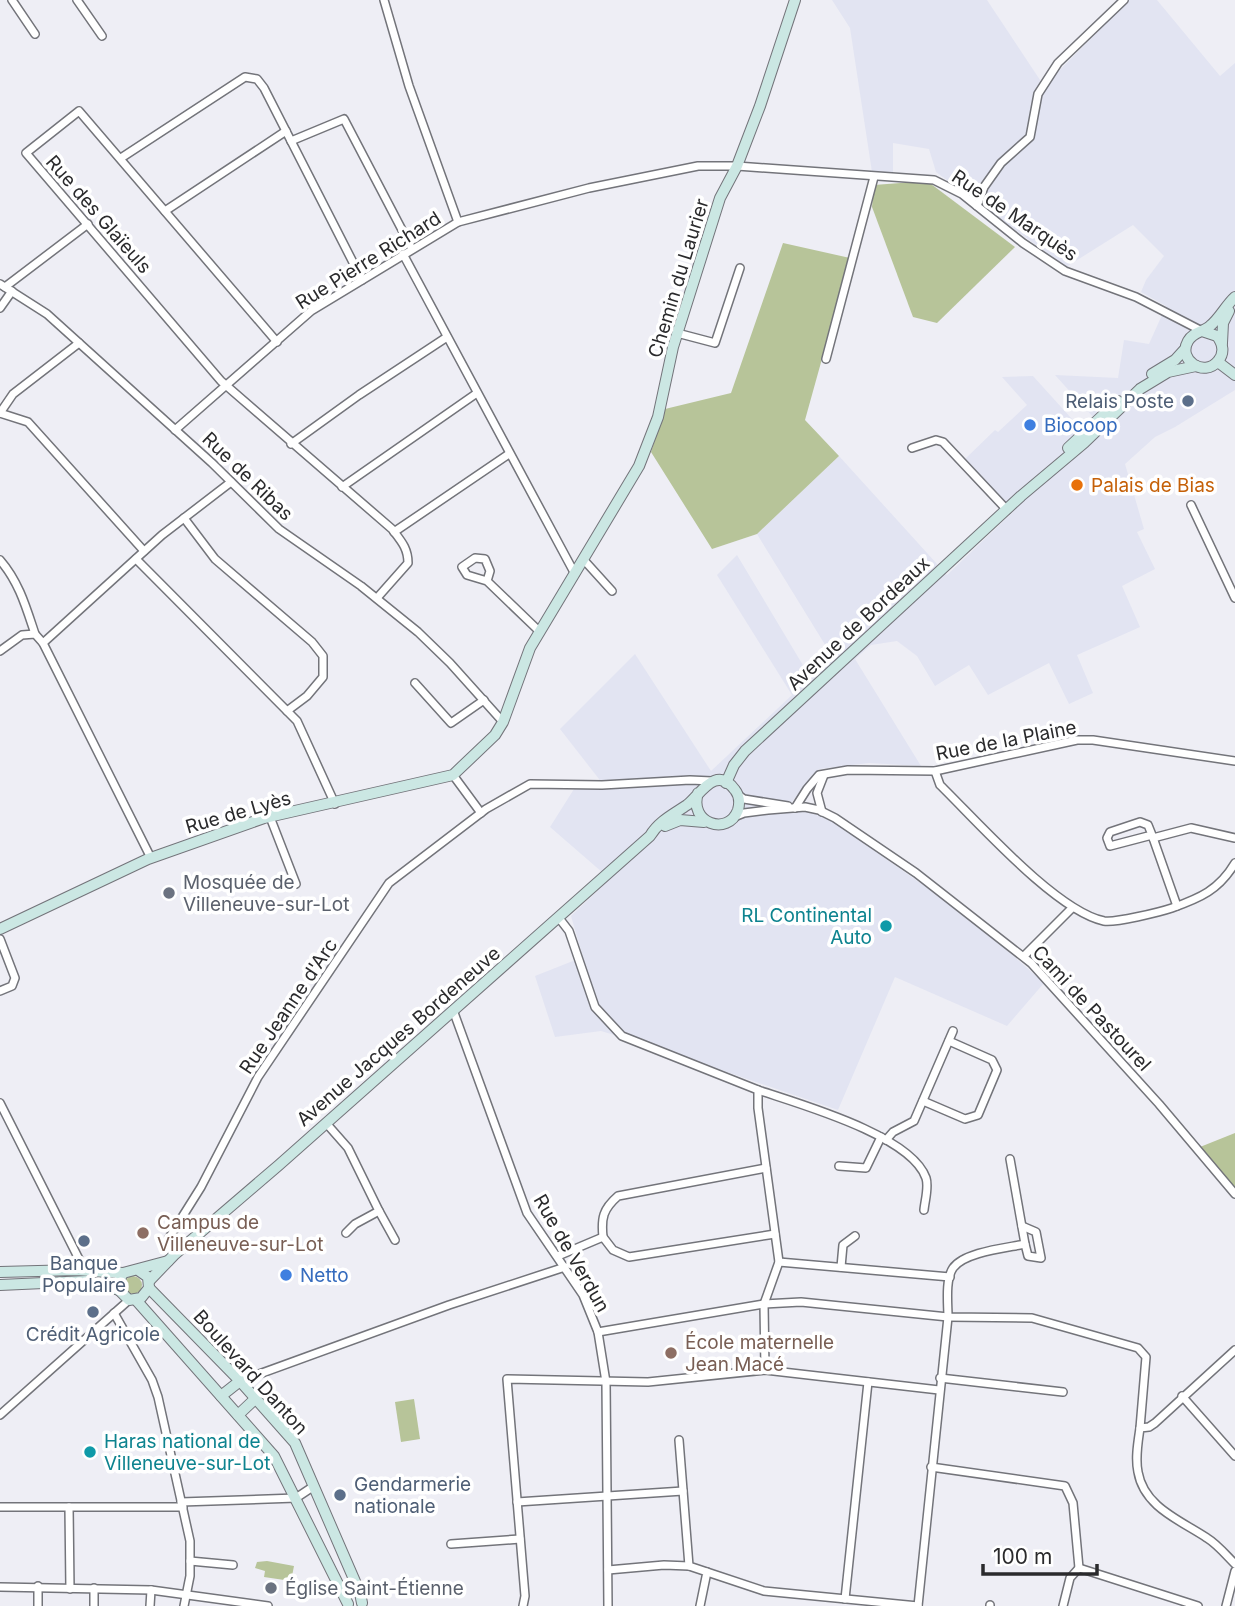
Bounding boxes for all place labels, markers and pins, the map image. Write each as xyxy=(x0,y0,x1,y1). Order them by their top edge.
place label: Relais Poste xyxy=(1065,390,1174,413)
marker: Relais Poste xyxy=(1180,393,1196,409)
place label: Biocoop xyxy=(1044,414,1118,437)
marker: Biocoop xyxy=(1022,417,1038,433)
place label: Palais de Bias xyxy=(1091,474,1215,497)
marker: Palais de Bias xyxy=(1069,477,1085,493)
place label: Mosquée de Villeneuve-sur-Lot xyxy=(183,871,349,916)
marker: Mosquée de Villeneuve-sur-Lot xyxy=(161,885,177,901)
place label: RL Continental Auto xyxy=(741,904,872,949)
marker: RL Continental Auto xyxy=(878,918,894,934)
place label: Campus de Villeneuve-sur-Lot xyxy=(157,1211,323,1256)
marker: Campus de Villeneuve-sur-Lot xyxy=(135,1225,151,1241)
marker: Banque Populaire xyxy=(76,1233,92,1249)
place label: Banque Populaire xyxy=(42,1252,126,1297)
place label: Netto xyxy=(300,1264,349,1287)
marker: Netto xyxy=(278,1267,294,1283)
marker: Crédit Agricole xyxy=(85,1304,101,1320)
place label: Crédit Agricole xyxy=(26,1323,160,1346)
place label: École maternelle Jean Macé xyxy=(685,1330,834,1376)
marker: École maternelle Jean Macé xyxy=(663,1345,679,1361)
place label: Haras national de Villeneuve-sur-Lot xyxy=(104,1430,270,1475)
marker: Haras national de Villeneuve-sur-Lot xyxy=(82,1444,98,1460)
place label: Gendarmerie nationale xyxy=(354,1473,471,1518)
marker: Gendarmerie nationale xyxy=(332,1487,348,1503)
place label: Église Saint-Étienne xyxy=(285,1576,464,1600)
marker: Église Saint-Étienne xyxy=(263,1580,279,1596)

